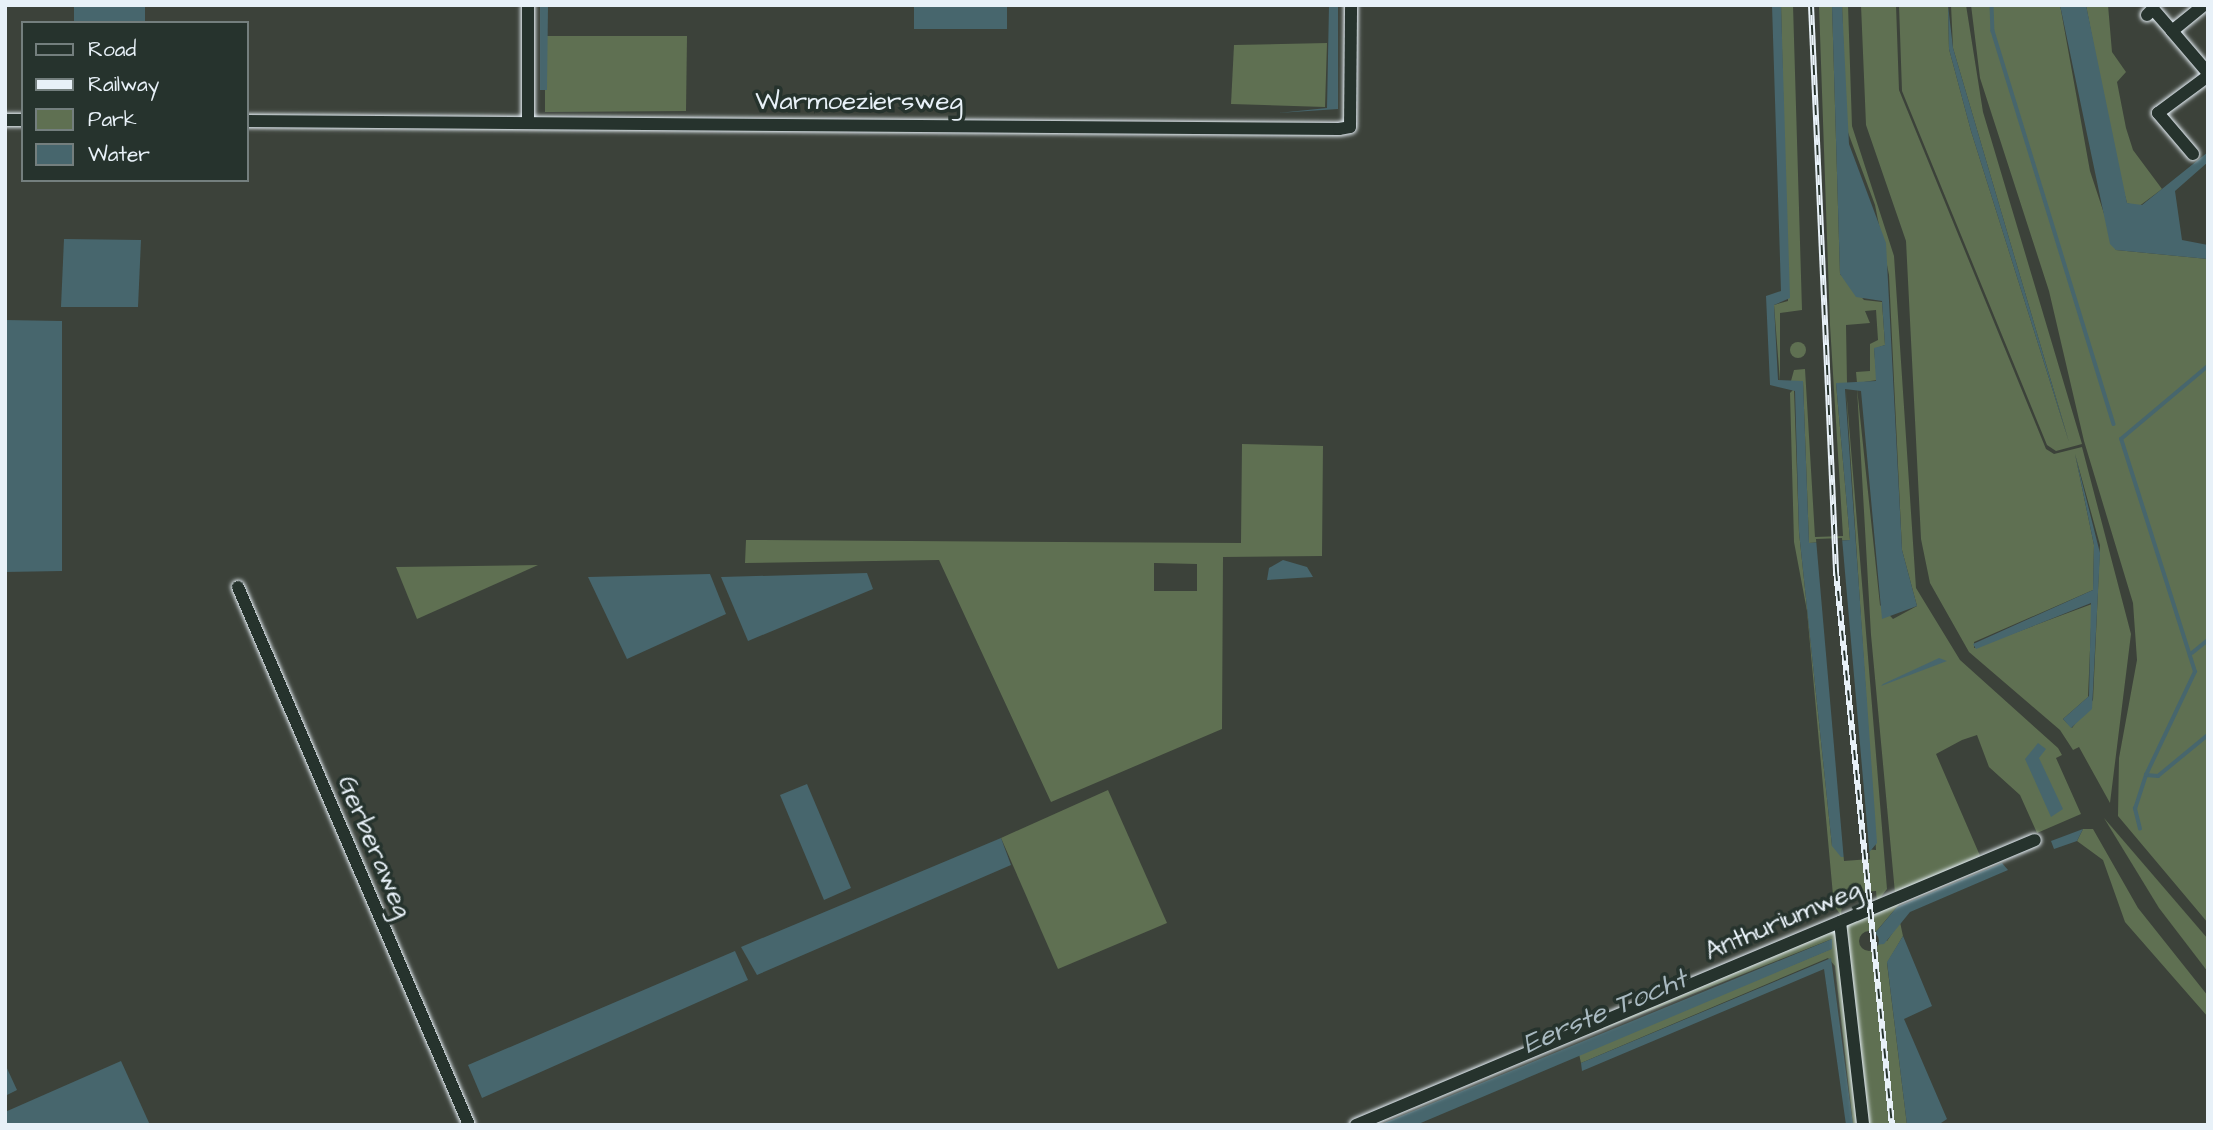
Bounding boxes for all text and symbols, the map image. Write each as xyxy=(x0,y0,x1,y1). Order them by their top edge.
legend xyxy=(21,21,248,182)
text: Road xyxy=(88,35,136,64)
text: Railway xyxy=(88,70,159,99)
street label: Warmoeziersweg xyxy=(755,86,963,118)
text: Park xyxy=(88,105,137,134)
text: Water xyxy=(88,140,150,169)
street label: Gerberaweg xyxy=(330,771,418,923)
street label: Anthuriumweg xyxy=(1700,874,1866,968)
water label: Eerste Tocht xyxy=(1518,962,1692,1062)

